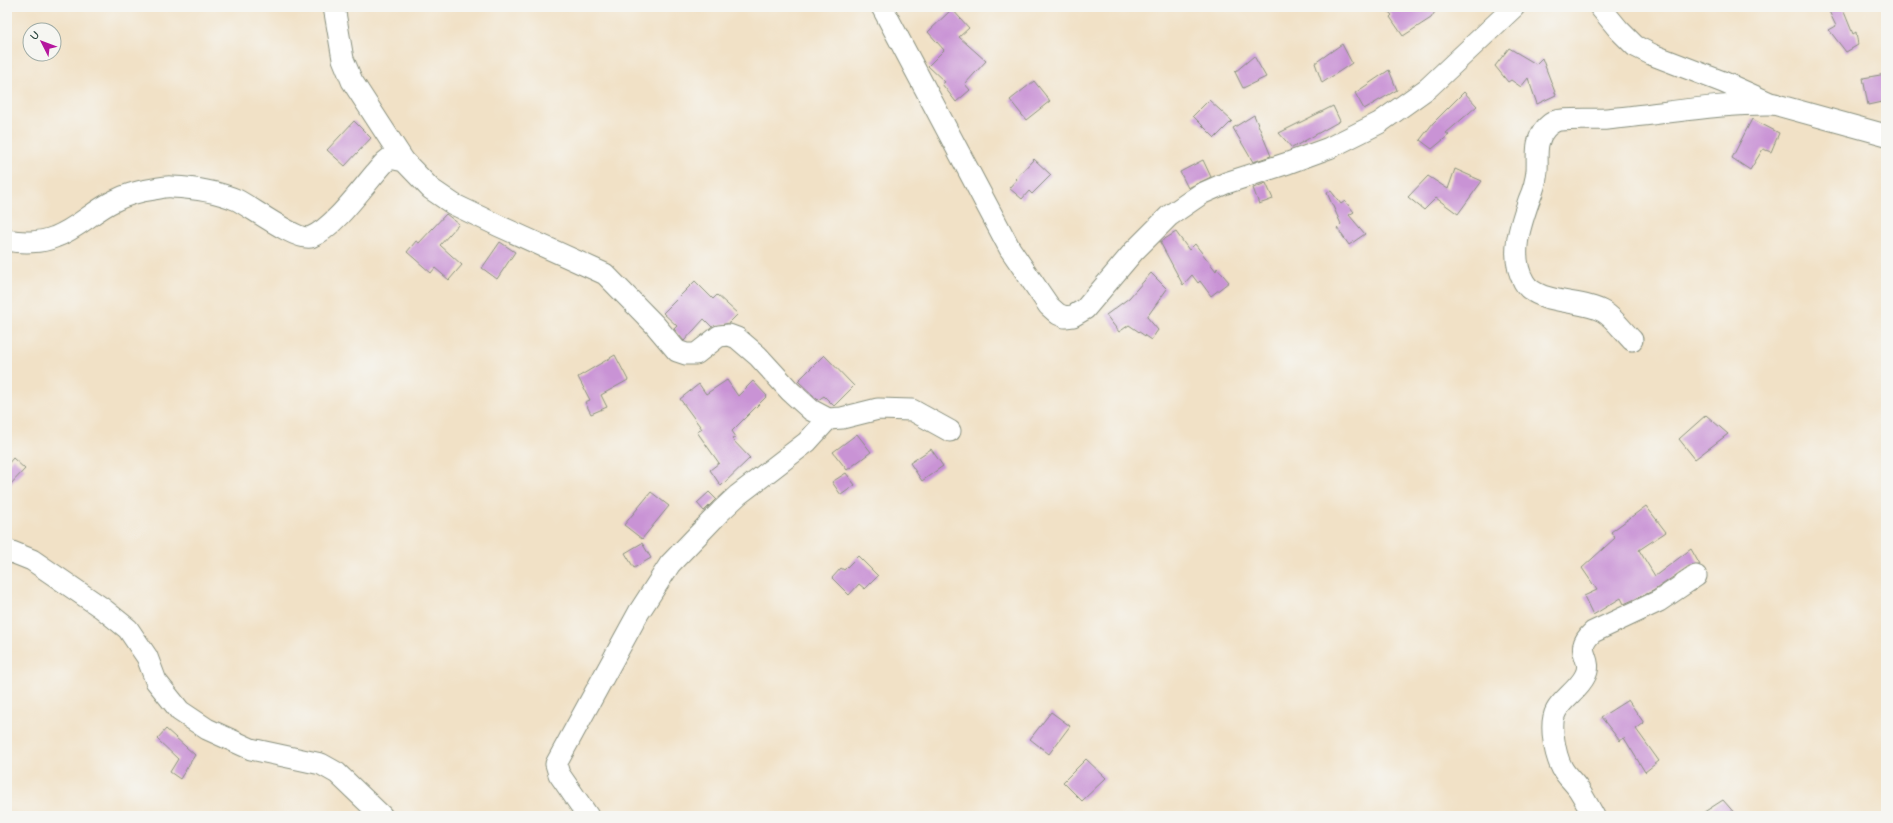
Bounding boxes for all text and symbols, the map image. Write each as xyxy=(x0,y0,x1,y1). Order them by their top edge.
north arrow xyxy=(22,22,62,62)
text: U xyxy=(28,29,42,43)

